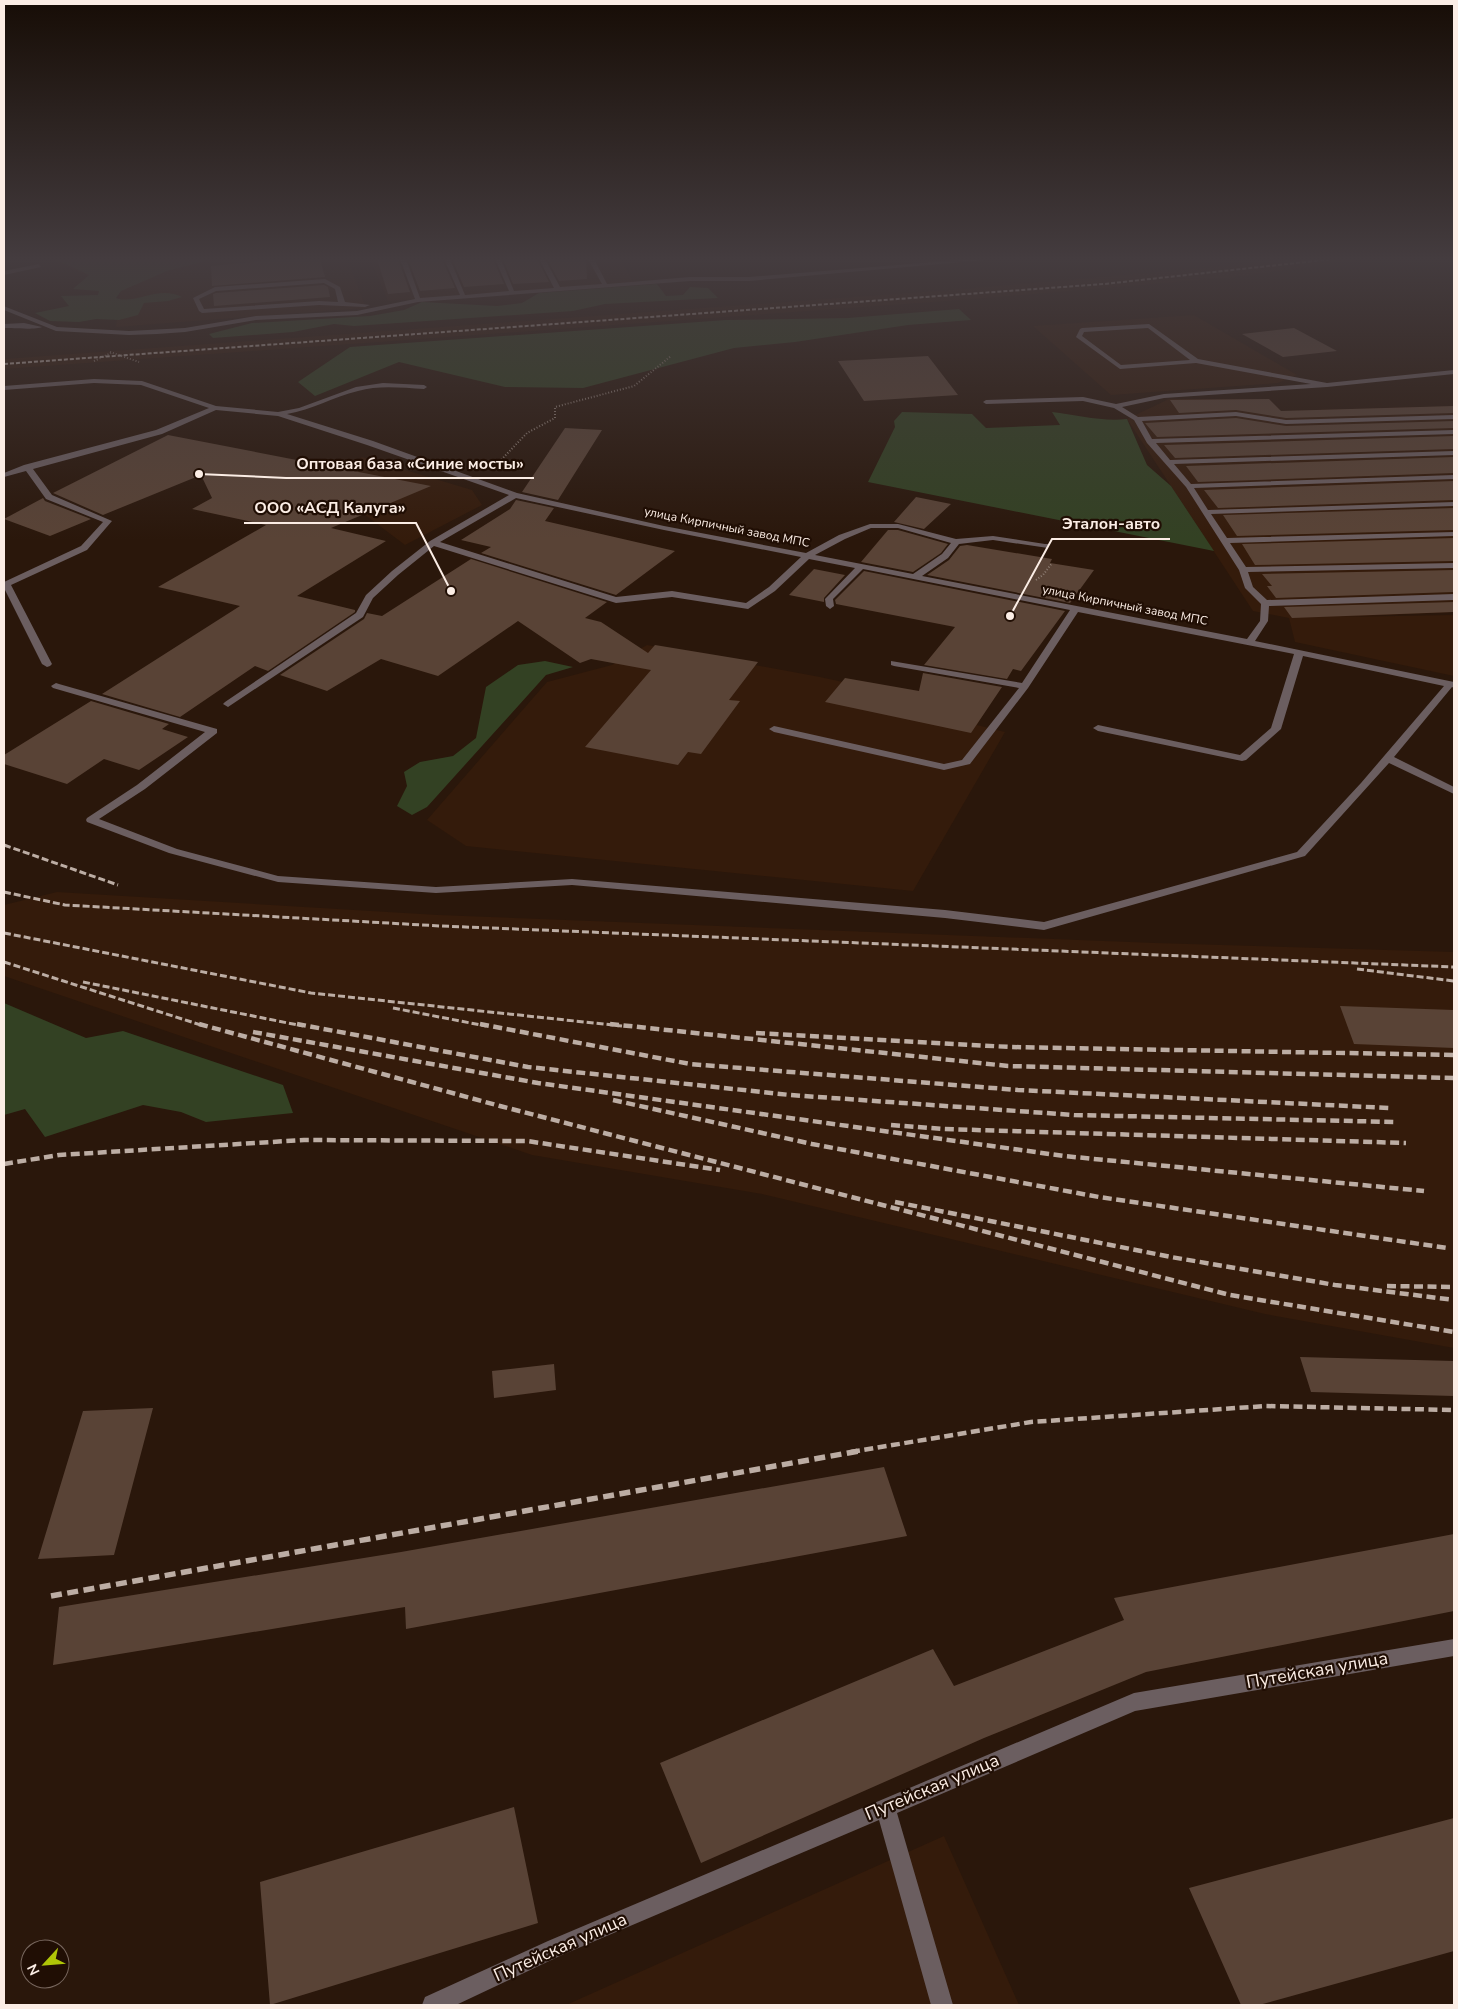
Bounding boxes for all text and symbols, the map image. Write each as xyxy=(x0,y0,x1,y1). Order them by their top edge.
callout: Оптовая база «Синие мосты» xyxy=(286,447,534,478)
text: Оптовая база «Синие мосты» xyxy=(296,453,524,475)
callout: ООО «АСД Калуга» xyxy=(244,492,416,523)
text: ООО «АСД Калуга» xyxy=(254,497,406,519)
street label: улица Кирпичный завод МПС xyxy=(643,503,811,551)
callout: Эталон-авто xyxy=(1052,508,1170,539)
text: Эталон-авто xyxy=(1062,513,1160,535)
street label: улица Кирпичный завод МПС xyxy=(1041,581,1209,629)
street label: Путейская улица xyxy=(1244,1646,1390,1694)
street label: Путейская улица xyxy=(861,1748,1003,1826)
street label: Путейская улица xyxy=(490,1907,630,1987)
north arrow xyxy=(20,1939,70,1989)
text: N xyxy=(23,1961,45,1978)

